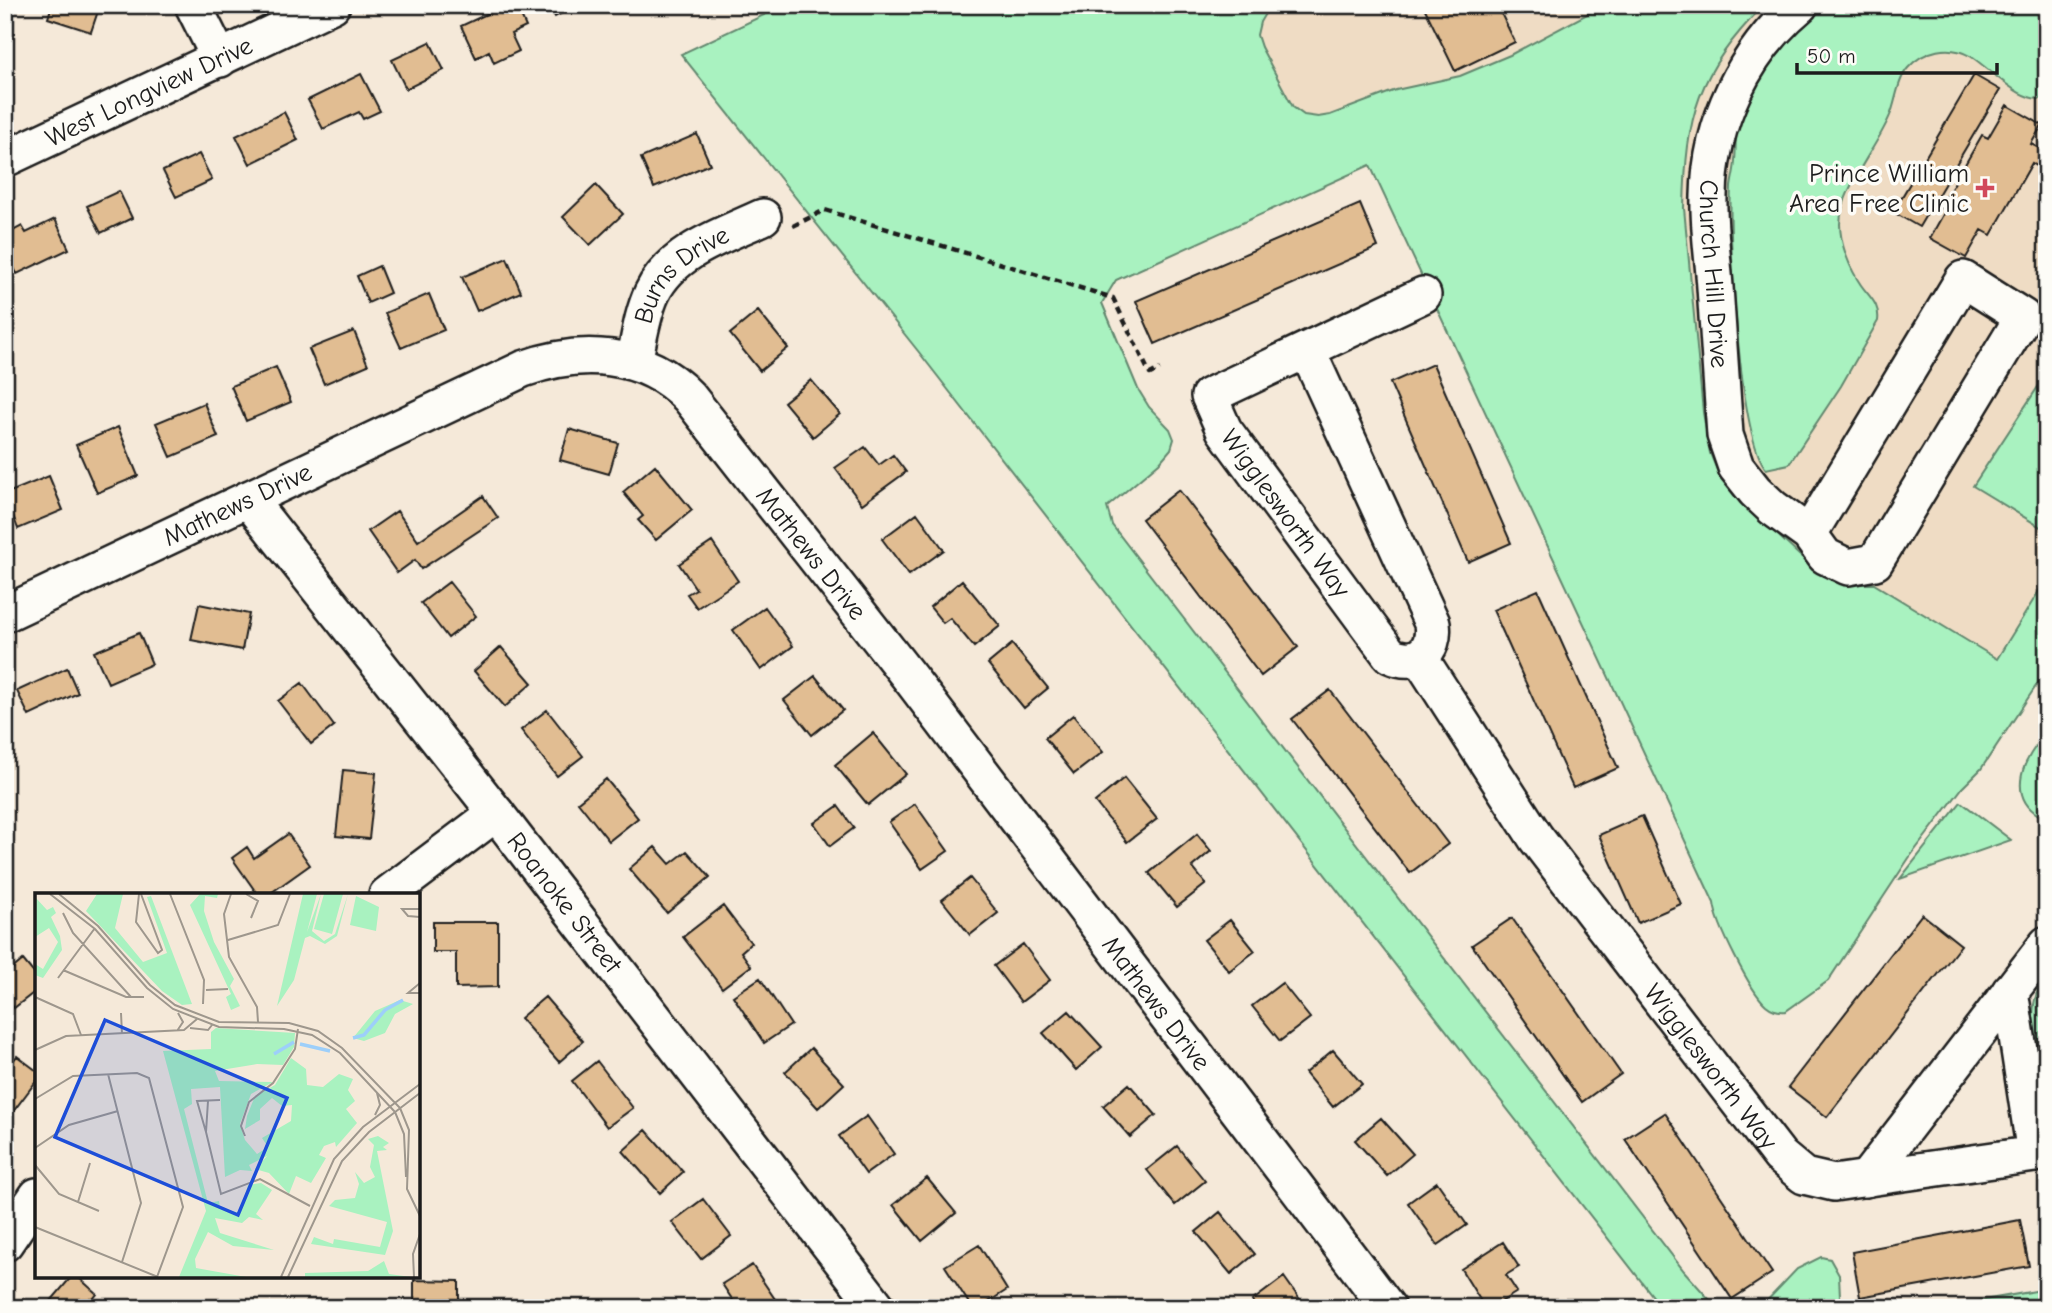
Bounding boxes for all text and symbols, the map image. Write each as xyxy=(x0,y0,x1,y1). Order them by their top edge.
street label: West Longview Drive xyxy=(41,31,258,154)
scale bar xyxy=(1797,32,1996,76)
text: 50 m xyxy=(1807,44,1856,68)
place label: Prince William Area Free Clinic xyxy=(1789,159,1969,219)
marker: Prince William Area Free Clinic xyxy=(1975,178,1995,198)
street label: Church Hill Drive xyxy=(1693,179,1734,369)
street label: Burns Drive xyxy=(629,220,734,327)
street label: Wigglesworth Way xyxy=(1214,424,1356,604)
street label: Mathews Drive xyxy=(159,457,317,553)
street label: Mathews Drive xyxy=(749,481,872,626)
street label: Roanoke Street xyxy=(501,827,629,980)
inset map xyxy=(35,893,420,1278)
street label: Mathews Drive xyxy=(1095,931,1216,1077)
street label: Wigglesworth Way xyxy=(1637,978,1784,1156)

